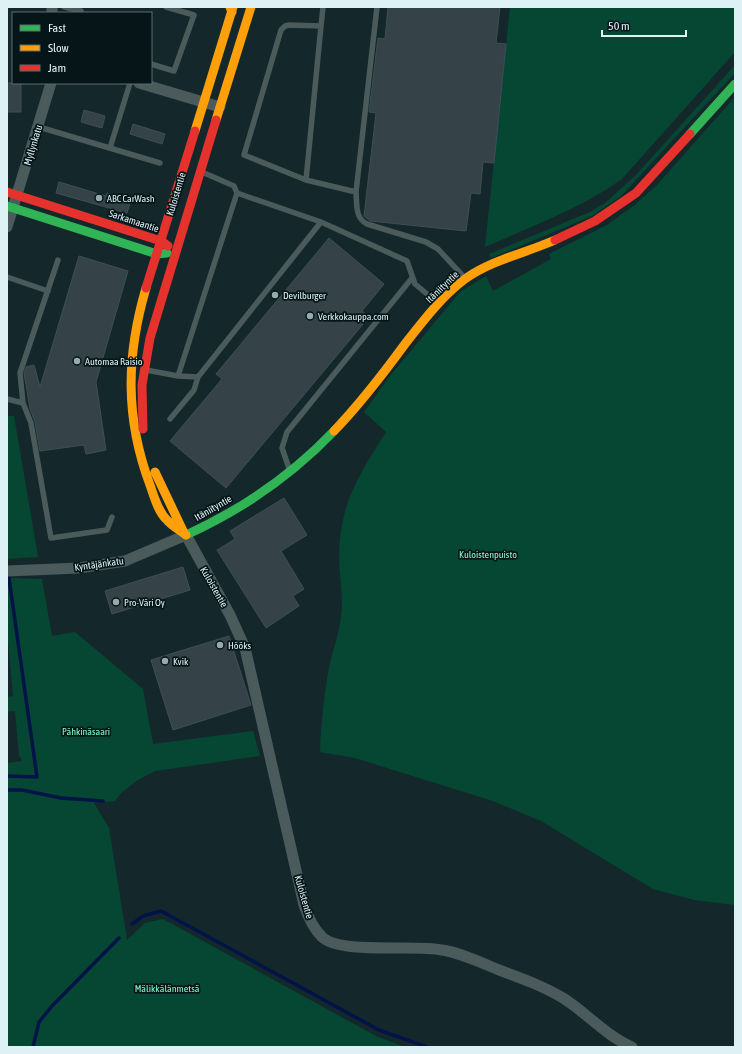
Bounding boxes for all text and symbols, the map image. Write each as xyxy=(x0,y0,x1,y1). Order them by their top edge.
legend xyxy=(12,12,152,84)
scale bar xyxy=(602,12,686,38)
text: 50 m xyxy=(608,19,630,33)
text: Fast xyxy=(48,21,66,35)
text: Slow xyxy=(48,41,69,55)
text: Jam xyxy=(48,61,66,75)
street label: Myllynkatu xyxy=(22,123,44,167)
street label: Kuloistentie xyxy=(164,171,188,217)
marker: ABC CarWash xyxy=(94,193,104,203)
place label: ABC CarWash xyxy=(107,193,155,204)
street label: Sarkamaantie xyxy=(108,208,161,234)
street label: Itäniityntie xyxy=(423,268,461,305)
marker: Devilburger xyxy=(270,290,280,300)
place label: Devilburger xyxy=(283,290,327,301)
marker: Verkkokauppa.com xyxy=(305,311,315,321)
place label: Verkkokauppa.com xyxy=(318,311,389,322)
marker: Automaa Raisio xyxy=(72,356,82,366)
place label: Automaa Raisio xyxy=(85,356,143,367)
street label: Itäniityntie xyxy=(192,493,234,523)
park label: Kuloistenpuisto xyxy=(459,549,517,560)
street label: Kyntäjänkatu xyxy=(74,555,125,573)
street label: Kuloistentie xyxy=(198,565,230,609)
marker: Pro-Väri Oy xyxy=(111,597,121,607)
place label: Pro-Väri Oy xyxy=(124,597,165,608)
marker: Hööks xyxy=(215,640,225,650)
place label: Hööks xyxy=(228,640,252,651)
marker: Kvik xyxy=(160,656,170,666)
place label: Kvik xyxy=(173,656,189,667)
park label: Pähkinäsaari xyxy=(62,726,110,737)
street label: Kuloistentie xyxy=(293,874,316,920)
park label: Mälikkälänmetsä xyxy=(135,983,200,994)

